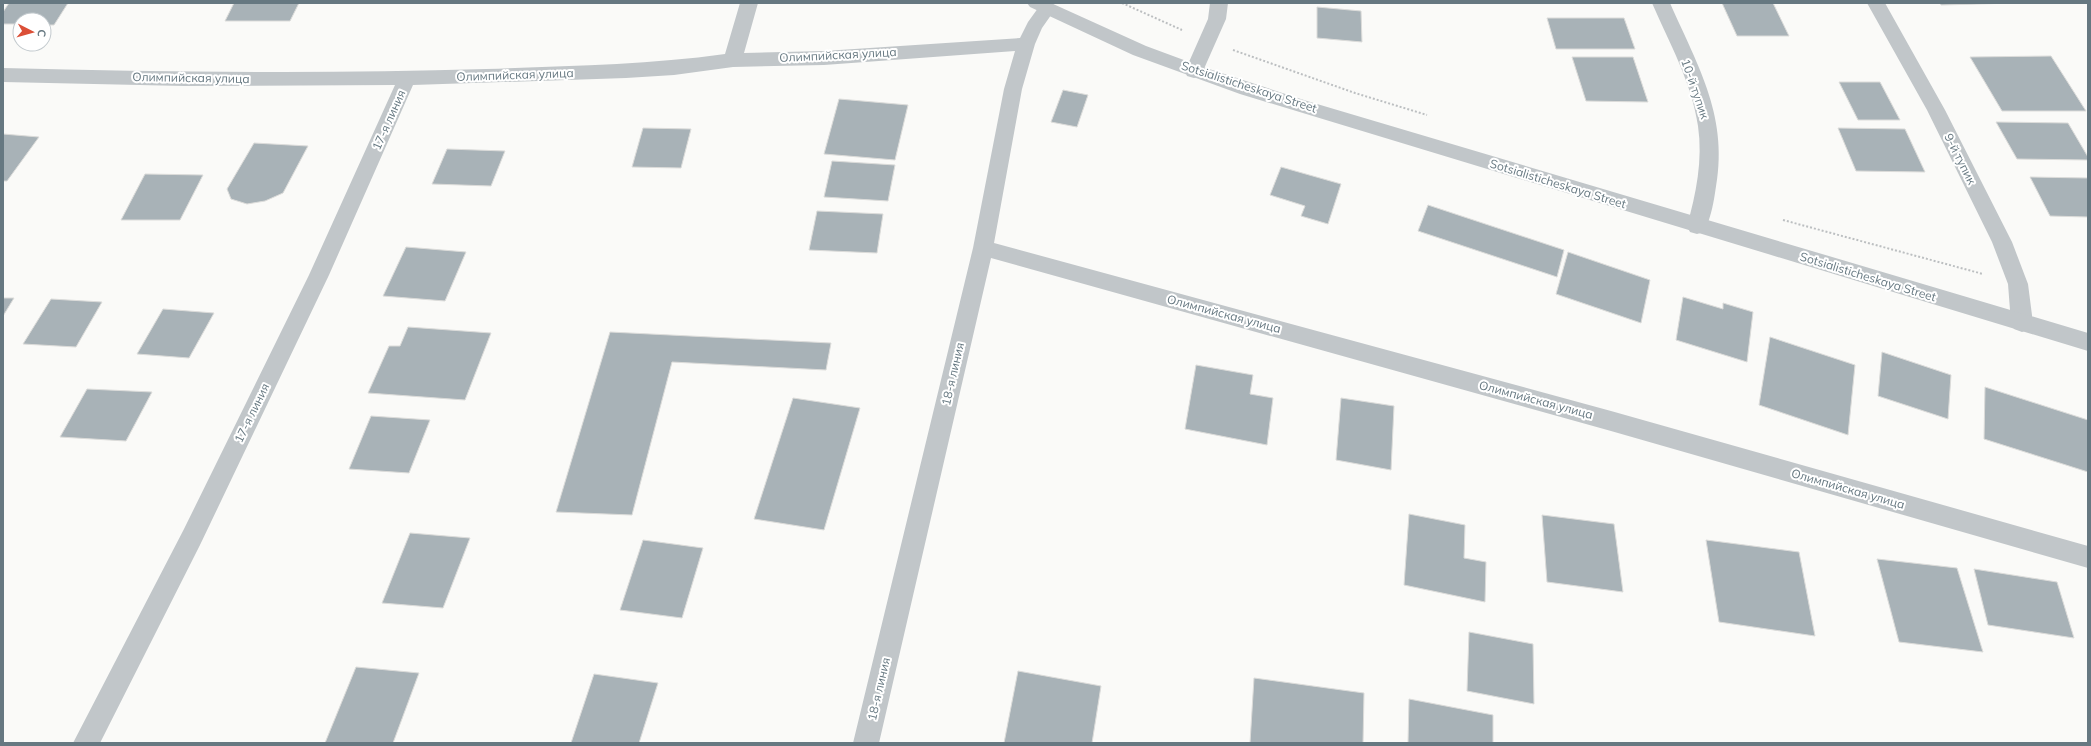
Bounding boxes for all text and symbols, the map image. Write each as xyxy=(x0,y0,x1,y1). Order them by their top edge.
north arrow xyxy=(12,12,52,52)
text: С xyxy=(35,29,49,38)
street label: Олимпийская улица xyxy=(779,44,897,65)
street label: 10-й тупик xyxy=(1678,57,1713,121)
street label: Sotsialisticheskaya Street xyxy=(1179,58,1319,116)
street label: Олимпийская улица xyxy=(456,65,574,84)
street label: Олимпийская улица xyxy=(132,69,250,86)
street label: 17-я линия xyxy=(369,87,408,152)
street label: 9-й тупик xyxy=(1941,131,1980,187)
street label: Sotsialisticheskaya Street xyxy=(1488,156,1628,211)
street label: Sotsialisticheskaya Street xyxy=(1798,249,1938,304)
street label: Олимпийская улица xyxy=(1166,291,1283,336)
street label: 18-я линия xyxy=(938,341,967,407)
street label: Олимпийская улица xyxy=(1478,377,1595,422)
street label: 17-я линия xyxy=(231,381,272,445)
street label: Олимпийская улица xyxy=(1790,465,1907,512)
street label: 18-я линия xyxy=(864,656,893,722)

